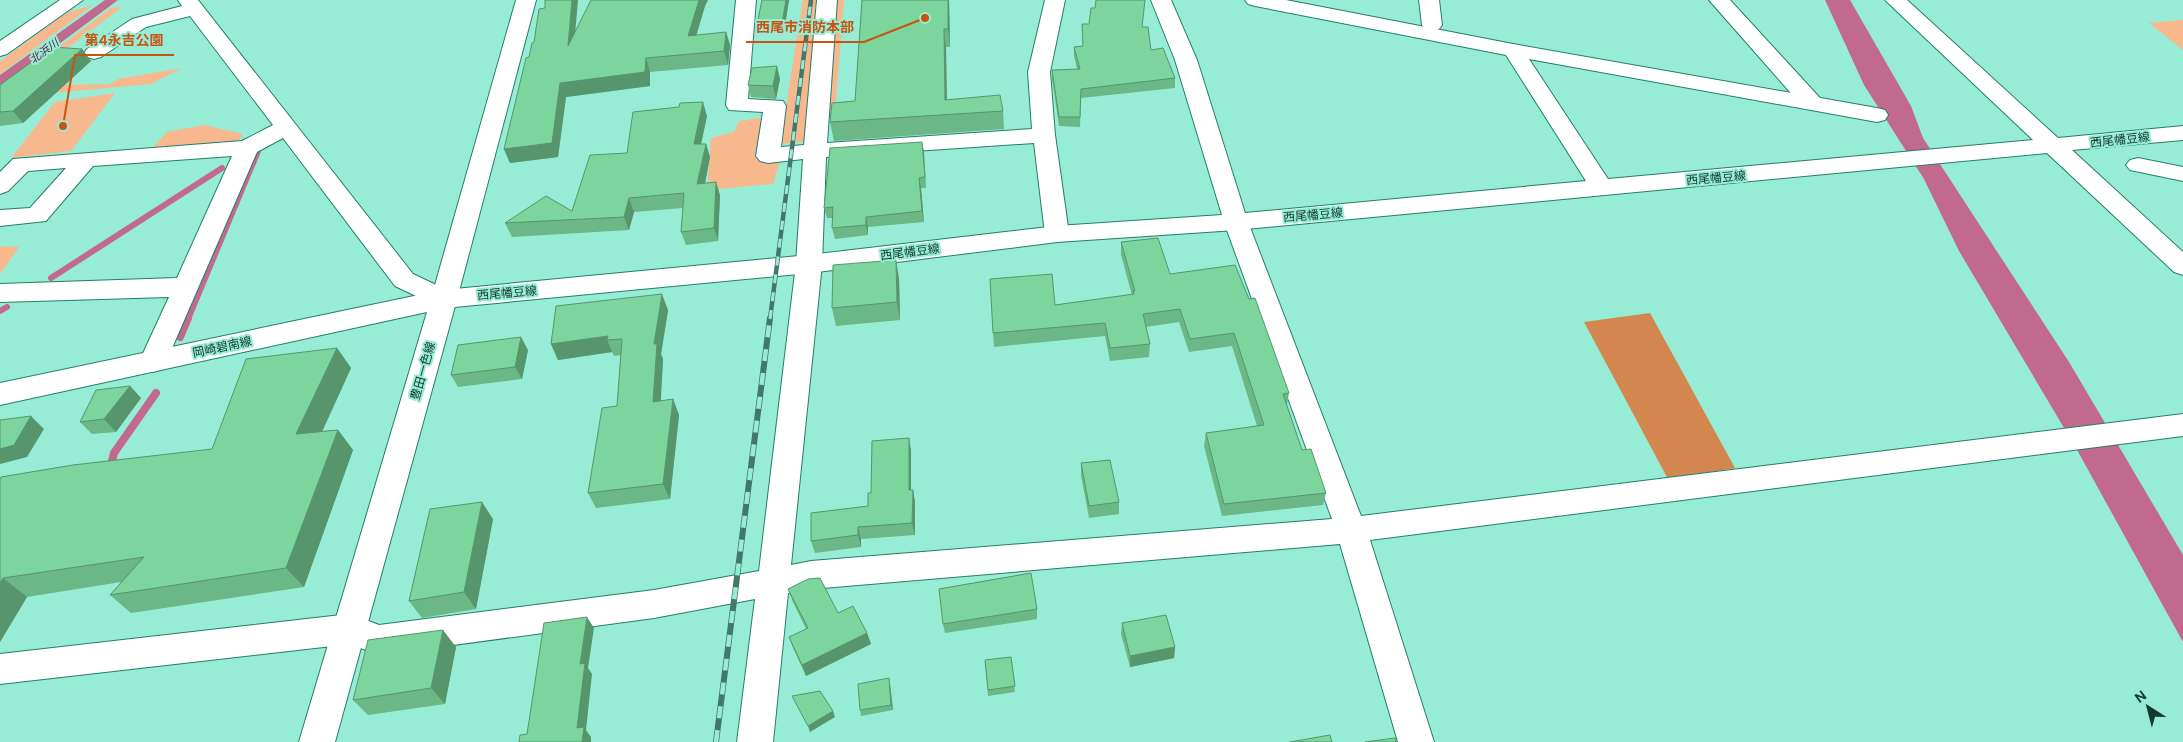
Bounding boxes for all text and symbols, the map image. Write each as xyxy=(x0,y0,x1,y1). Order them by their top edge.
callout: 西尾市消防本部 xyxy=(746,13,864,42)
text: 西尾市消防本部 xyxy=(756,18,854,36)
callout: 第4永吉公園 xyxy=(75,26,174,55)
text: 第4永吉公園 xyxy=(84,31,164,49)
water label: 北浜川 xyxy=(27,35,62,67)
street label: 西尾幡豆線 xyxy=(2089,129,2151,151)
street label: 西尾幡豆線 xyxy=(1685,167,1747,189)
street label: 西尾幡豆線 xyxy=(1282,204,1344,226)
street label: 西尾幡豆線 xyxy=(879,240,941,264)
street label: 西尾幡豆線 xyxy=(476,282,538,304)
street label: 岡崎碧南線 xyxy=(191,333,253,361)
street label: 豊田一色線 xyxy=(407,340,439,402)
north arrow xyxy=(2123,682,2173,732)
text: N xyxy=(2131,686,2150,707)

